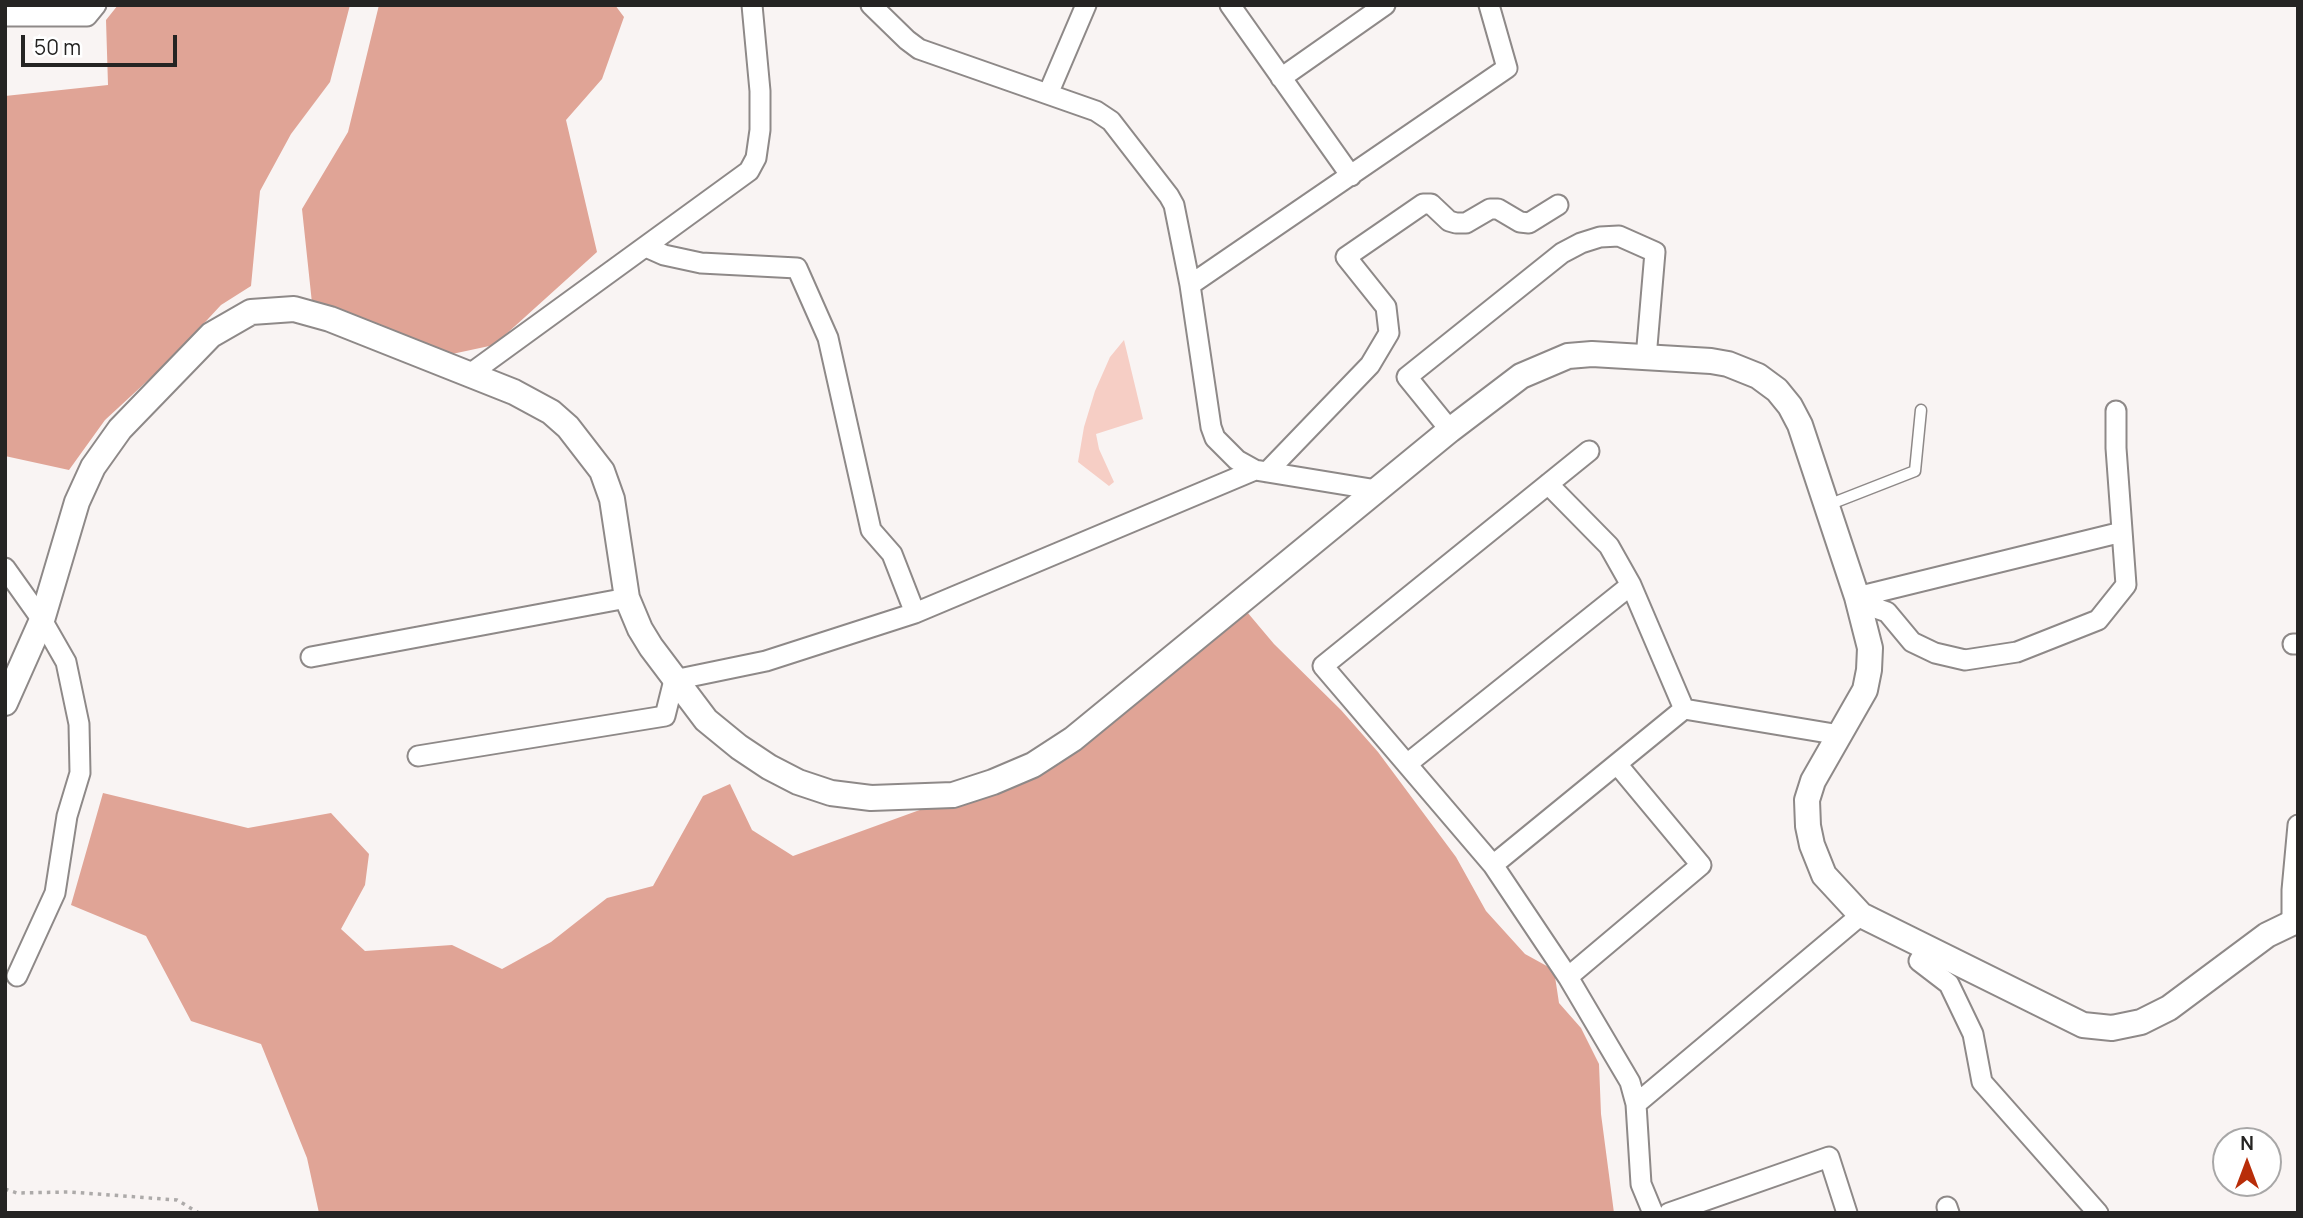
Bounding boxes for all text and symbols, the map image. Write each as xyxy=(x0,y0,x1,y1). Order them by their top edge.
scale bar xyxy=(24,21,180,65)
text: 50 m xyxy=(34,33,81,61)
north arrow xyxy=(2212,1127,2282,1197)
text: N xyxy=(2240,1130,2254,1156)

